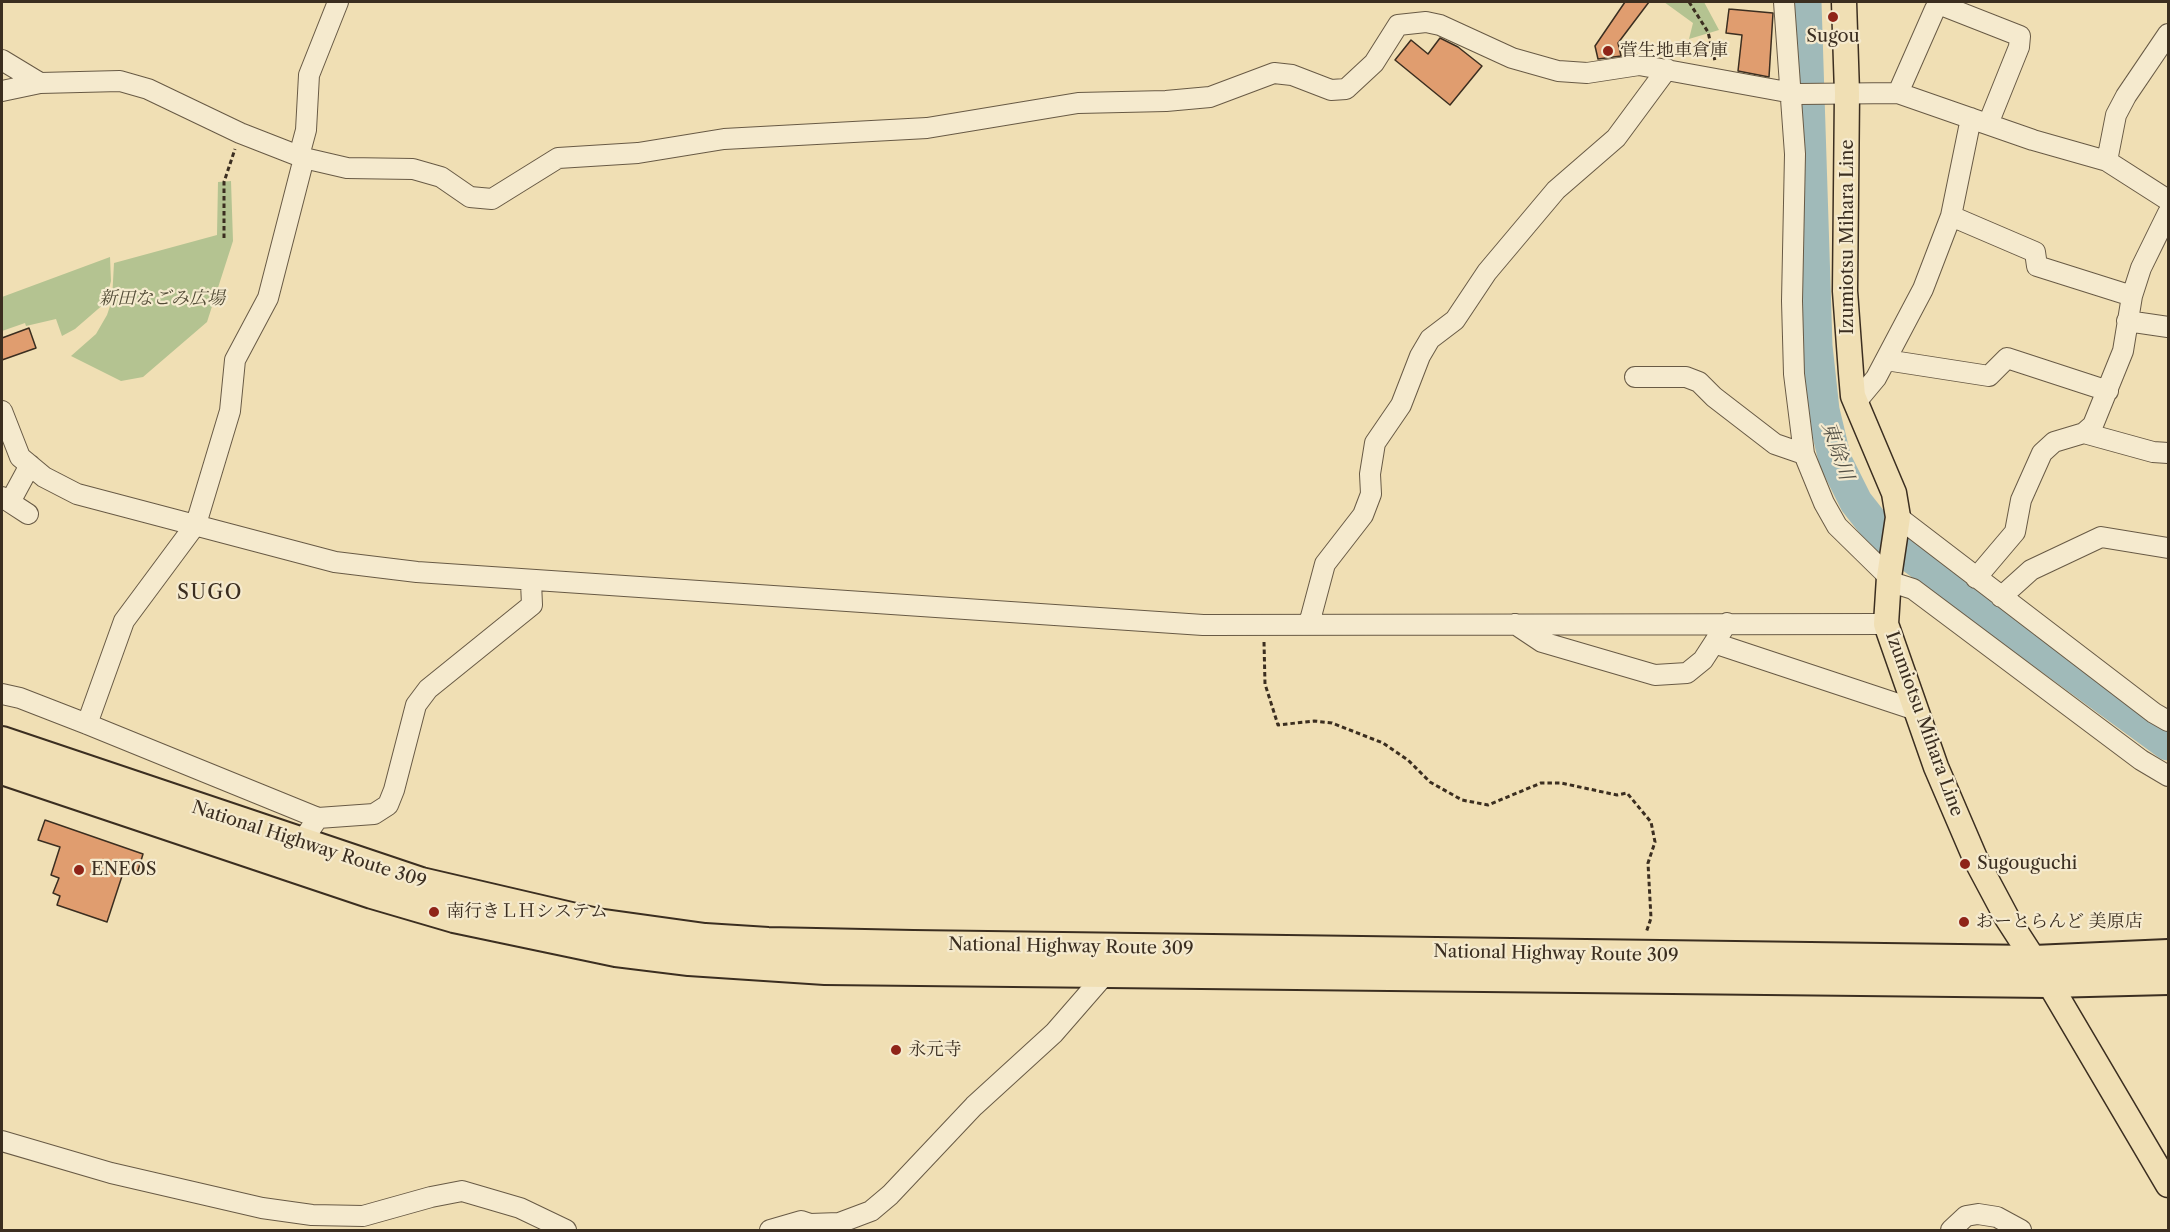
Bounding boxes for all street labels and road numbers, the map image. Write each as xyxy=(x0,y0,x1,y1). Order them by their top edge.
street label: Izumiotsu Mihara Line xyxy=(1837,139,1859,335)
street label: Izumiotsu Mihara Line xyxy=(1880,629,1968,819)
street label: National Highway Route 309 xyxy=(189,797,429,893)
street label: National Highway Route 309 xyxy=(948,934,1194,960)
street label: National Highway Route 309 xyxy=(1433,941,1679,967)

